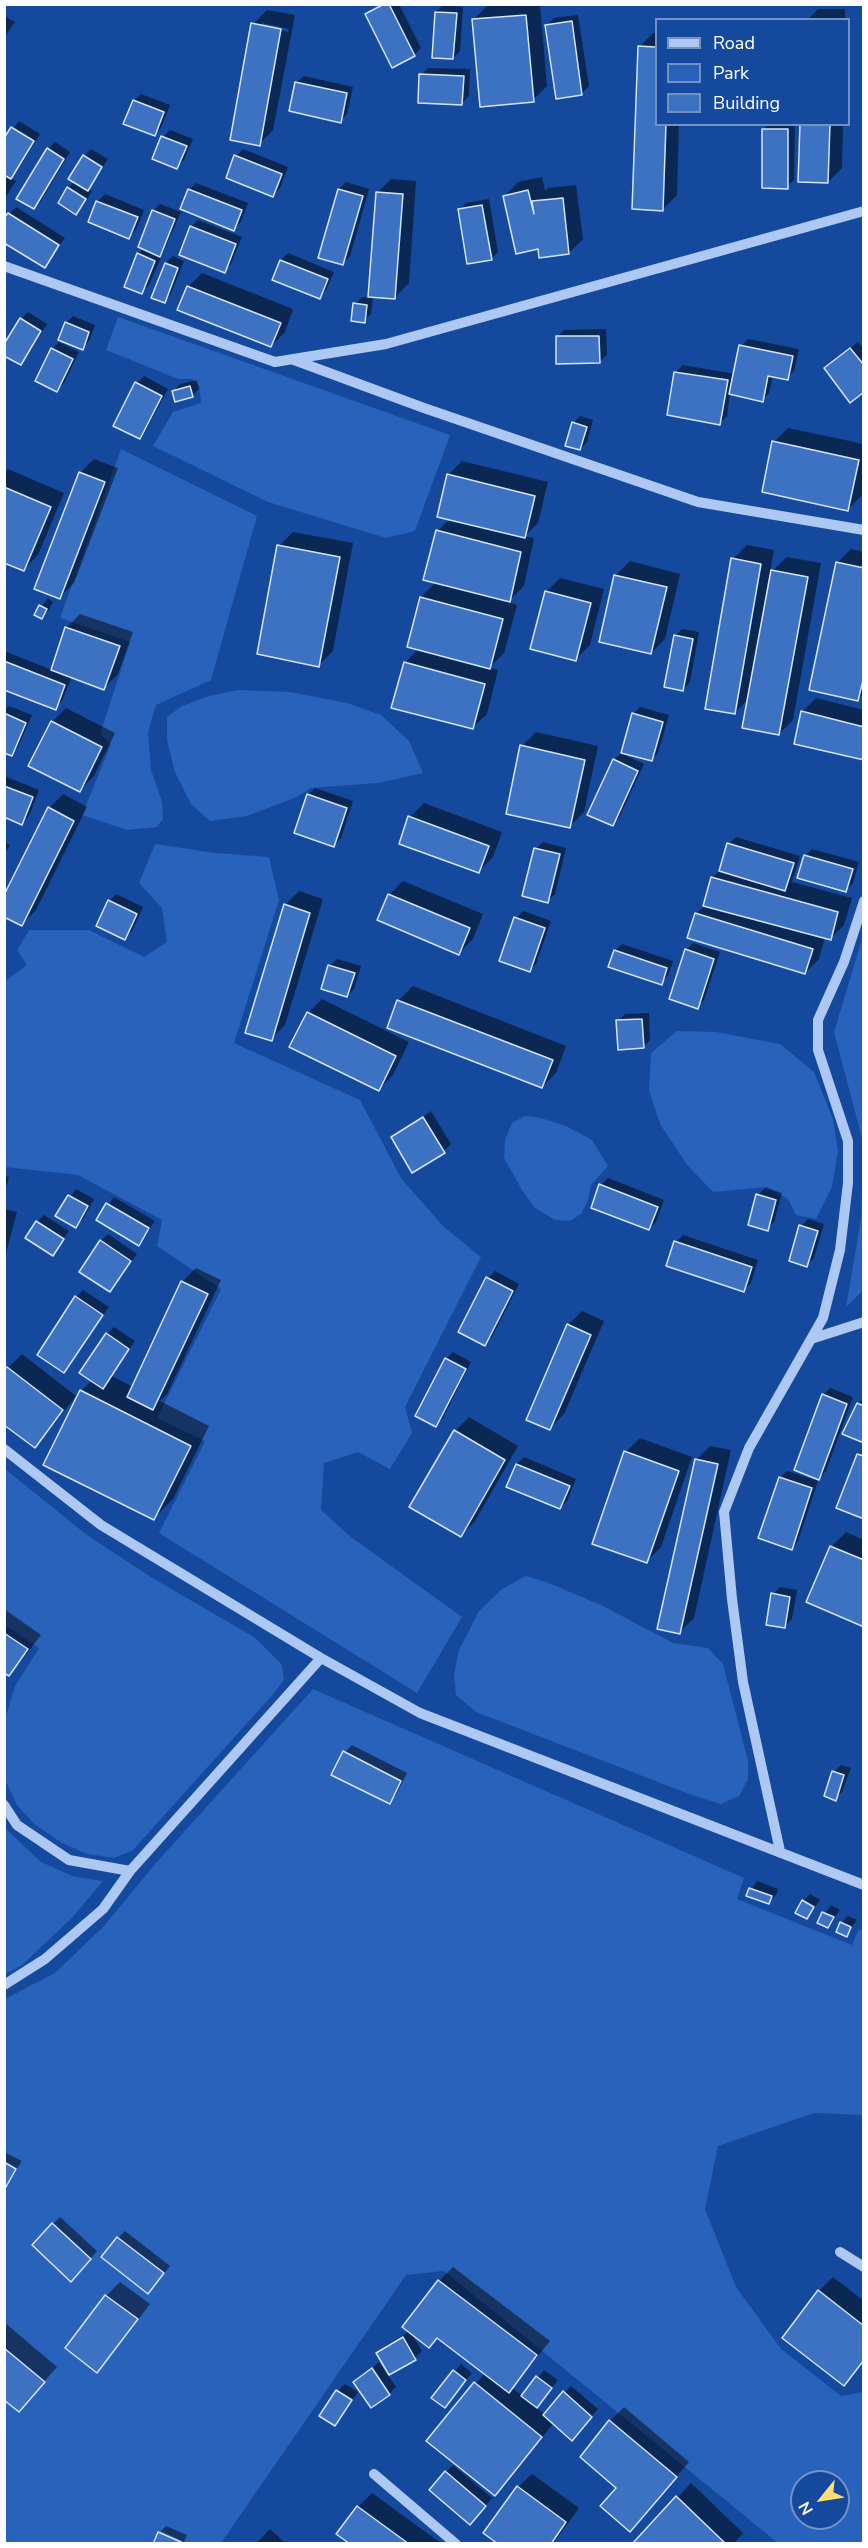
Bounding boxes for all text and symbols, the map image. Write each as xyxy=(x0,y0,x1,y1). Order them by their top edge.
legend xyxy=(655,18,850,126)
text: Road xyxy=(713,31,755,55)
text: Park xyxy=(713,61,749,85)
text: Building xyxy=(713,91,780,115)
north arrow xyxy=(790,2470,850,2530)
text: N xyxy=(794,2497,819,2519)

